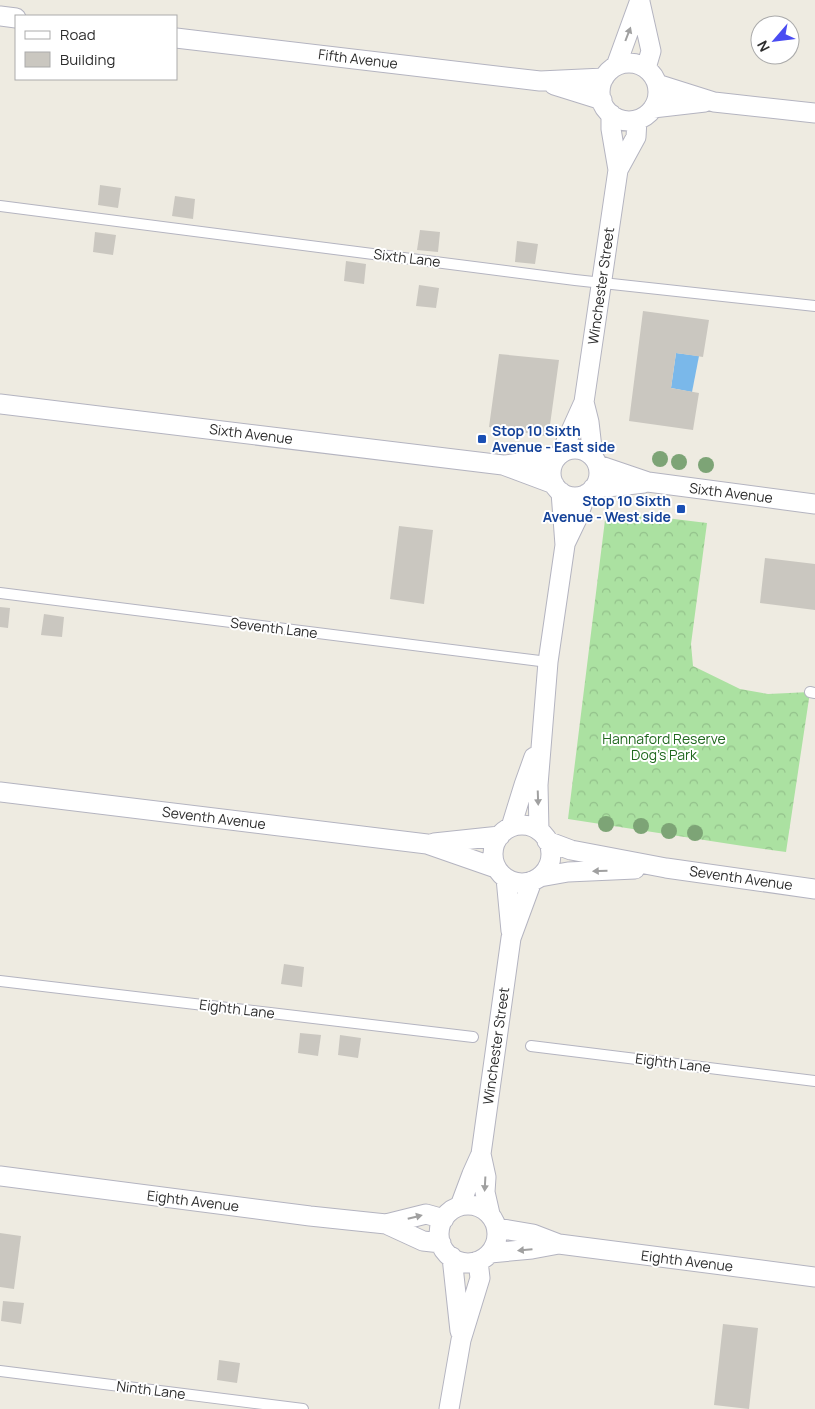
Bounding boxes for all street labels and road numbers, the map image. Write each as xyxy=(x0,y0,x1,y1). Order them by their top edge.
street label: Fifth Avenue xyxy=(317,44,399,73)
street label: Winchester Street xyxy=(583,226,618,346)
street label: Sixth Lane xyxy=(372,244,442,271)
street label: Sixth Avenue xyxy=(208,419,294,448)
street label: Sixth Avenue xyxy=(688,478,774,507)
street label: Seventh Lane xyxy=(229,613,319,642)
street label: Seventh Avenue xyxy=(161,802,267,833)
street label: Seventh Avenue xyxy=(688,861,794,894)
street label: Winchester Street xyxy=(478,986,513,1106)
street label: Eighth Lane xyxy=(198,994,276,1023)
street label: Eighth Lane xyxy=(634,1048,712,1077)
street label: Eighth Avenue xyxy=(146,1185,240,1216)
street label: Eighth Avenue xyxy=(640,1245,734,1276)
street label: Ninth Lane xyxy=(116,1376,187,1403)

